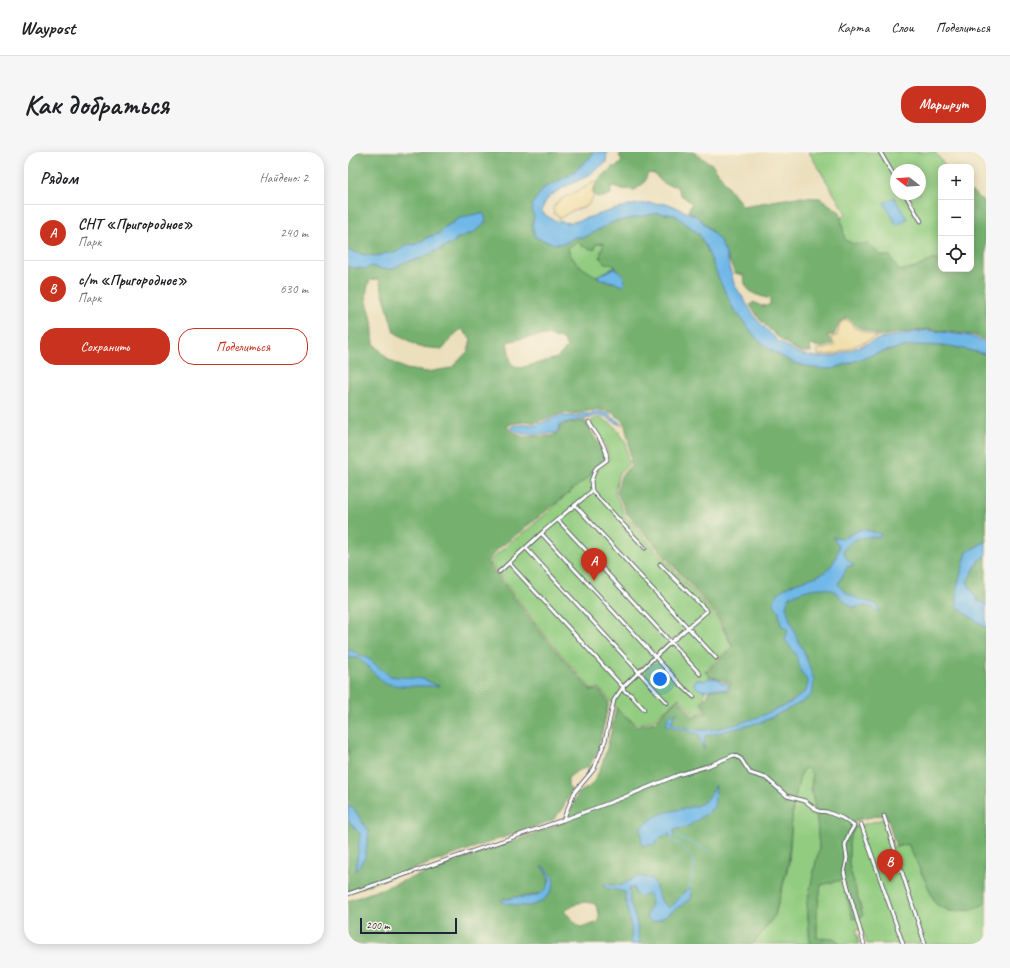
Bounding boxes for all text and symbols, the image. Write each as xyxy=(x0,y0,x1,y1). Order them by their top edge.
text: Waypost xyxy=(20,16,75,40)
text: Карта xyxy=(837,19,869,36)
text: Слои xyxy=(891,19,914,36)
text: Поделиться xyxy=(936,19,990,36)
button: Маршрут xyxy=(901,86,986,123)
text: Как добраться xyxy=(24,87,169,122)
north arrow xyxy=(890,164,926,200)
map controls xyxy=(938,164,974,272)
button: + xyxy=(938,164,974,200)
text: Рядом xyxy=(40,168,78,189)
text: Найдено: 2 xyxy=(260,170,308,186)
button: − xyxy=(938,200,974,236)
text: СНТ «Пригородное» xyxy=(78,215,193,234)
text: A xyxy=(50,225,56,241)
text: 240 m xyxy=(280,225,308,241)
text: Парк xyxy=(78,234,101,250)
button: locate xyxy=(938,236,974,272)
text: с/т «Пригородное» xyxy=(78,271,187,290)
text: B xyxy=(50,281,56,297)
text: 630 m xyxy=(280,281,308,297)
text: Парк xyxy=(78,290,101,306)
button: Сохранить xyxy=(40,328,170,365)
button: Поделиться xyxy=(178,328,308,365)
pin: A xyxy=(581,548,607,581)
your location xyxy=(650,669,670,689)
pin: B xyxy=(877,849,903,882)
scale bar xyxy=(360,916,457,935)
text: 200 m xyxy=(366,918,390,932)

